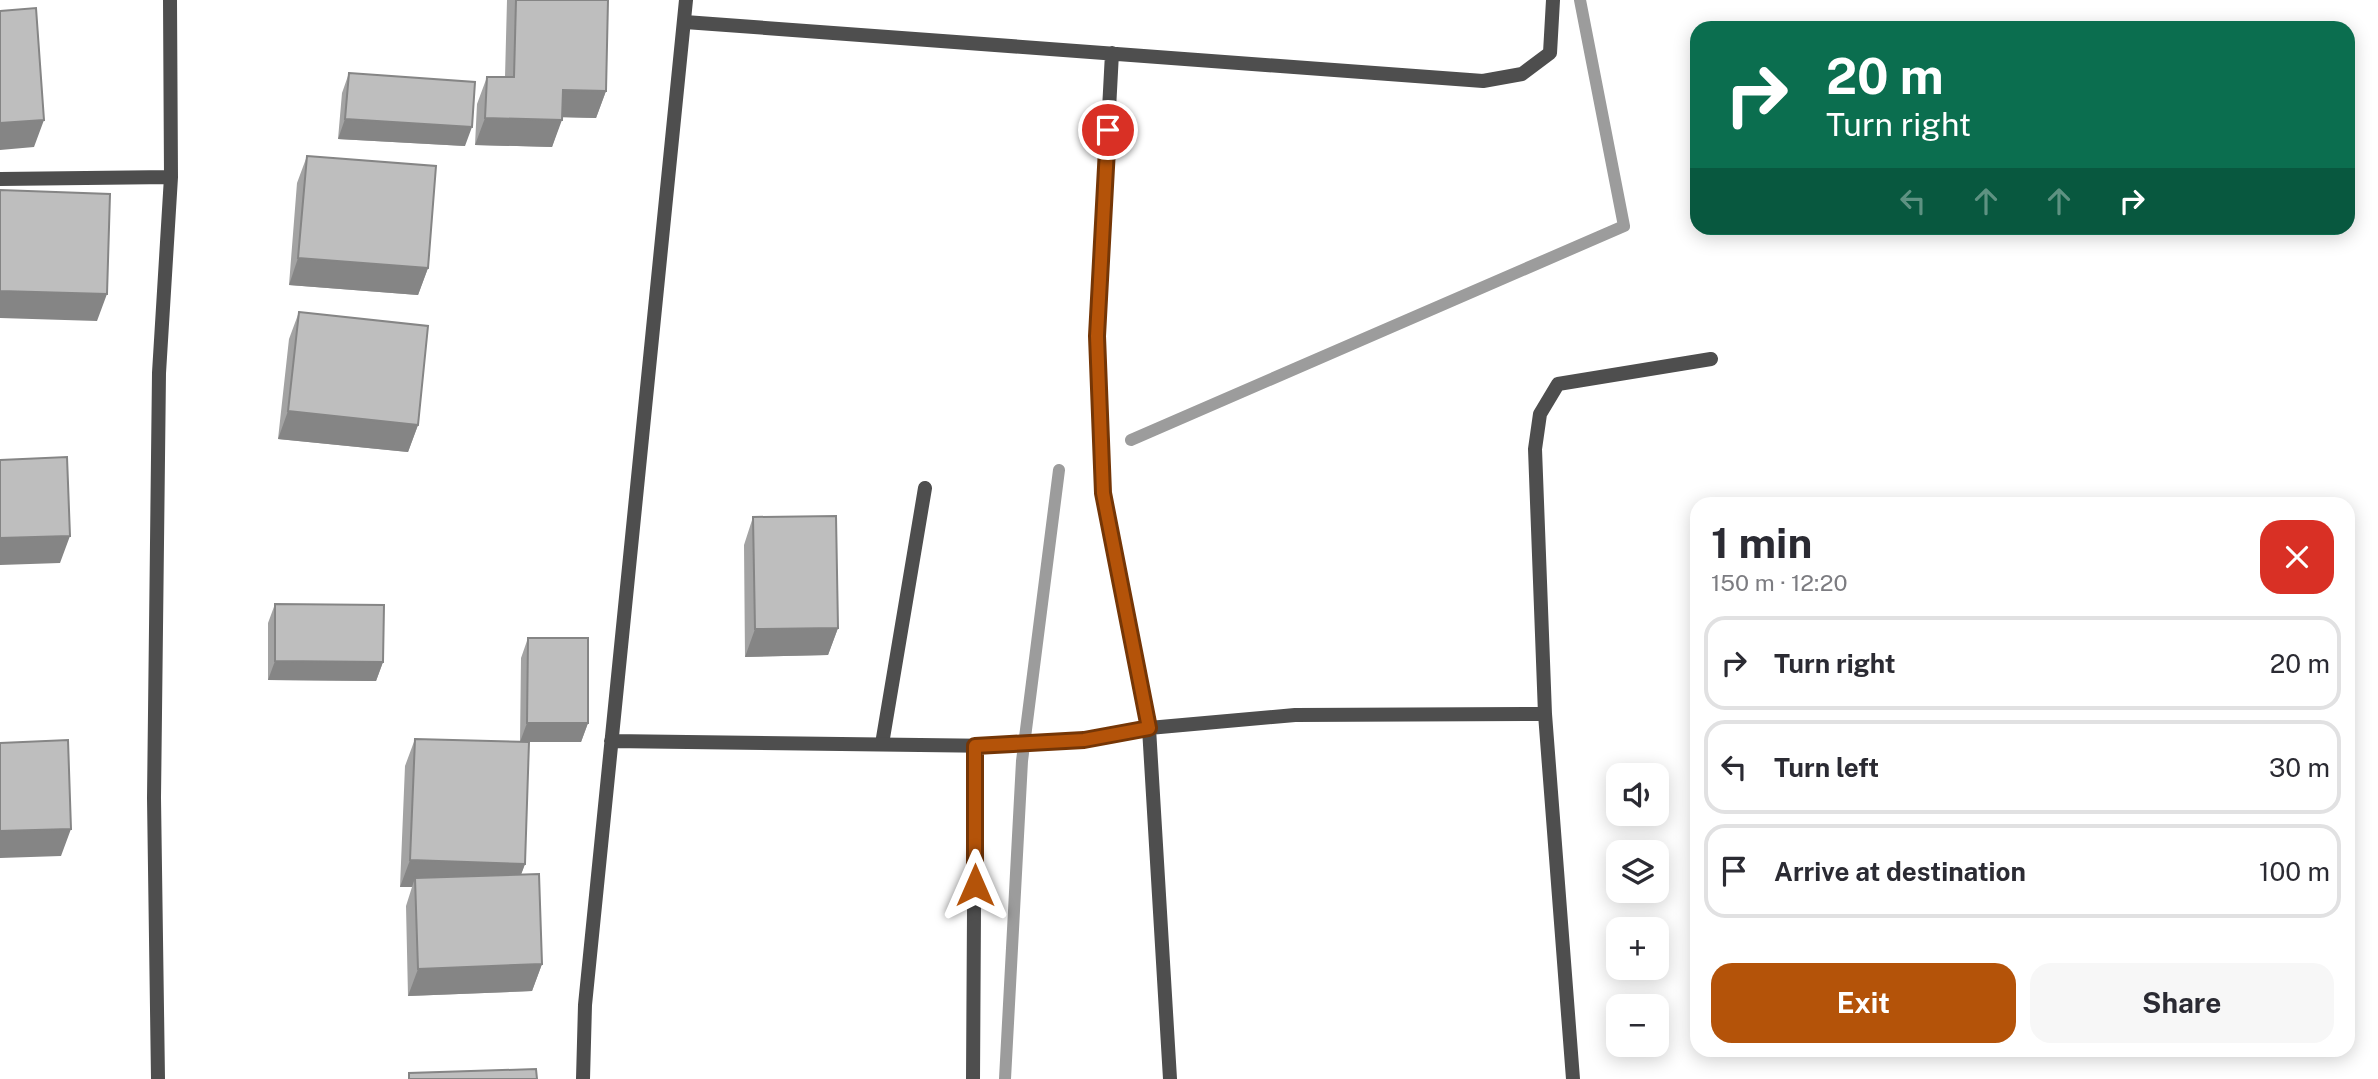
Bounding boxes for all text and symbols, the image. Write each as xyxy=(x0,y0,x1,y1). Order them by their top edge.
text: 20 m xyxy=(1826,47,1944,105)
icon: right xyxy=(1711,49,1802,140)
pin xyxy=(1078,100,1138,160)
text: Turn right xyxy=(1826,106,1971,143)
icon: arrive xyxy=(1089,111,1127,149)
icon: left xyxy=(1894,182,1932,220)
icon: ahead xyxy=(1967,182,2005,220)
icon: ahead xyxy=(2040,182,2078,220)
icon: right xyxy=(2113,182,2151,220)
text: 1 min xyxy=(1711,518,1812,567)
button: close xyxy=(2260,520,2334,594)
text: 150 m · 12:20 xyxy=(1711,569,1847,596)
icon: right xyxy=(1715,644,1753,682)
text: Turn right xyxy=(1774,648,1896,679)
text: 20 m xyxy=(2270,648,2330,679)
icon: left xyxy=(1715,748,1753,786)
text: Turn left xyxy=(1774,752,1879,783)
text: 30 m xyxy=(2269,752,2330,783)
map controls xyxy=(1606,763,1669,1057)
button: sound xyxy=(1606,763,1669,826)
button: layers xyxy=(1606,840,1669,903)
position arrow xyxy=(938,848,1012,922)
icon: arrive xyxy=(1715,852,1753,890)
text: Arrive at destination xyxy=(1774,856,2026,887)
text: 100 m xyxy=(2259,856,2330,887)
button: + xyxy=(1606,917,1669,980)
button: Exit xyxy=(1711,963,2016,1043)
button: Share xyxy=(2030,963,2334,1043)
button: − xyxy=(1606,994,1669,1057)

